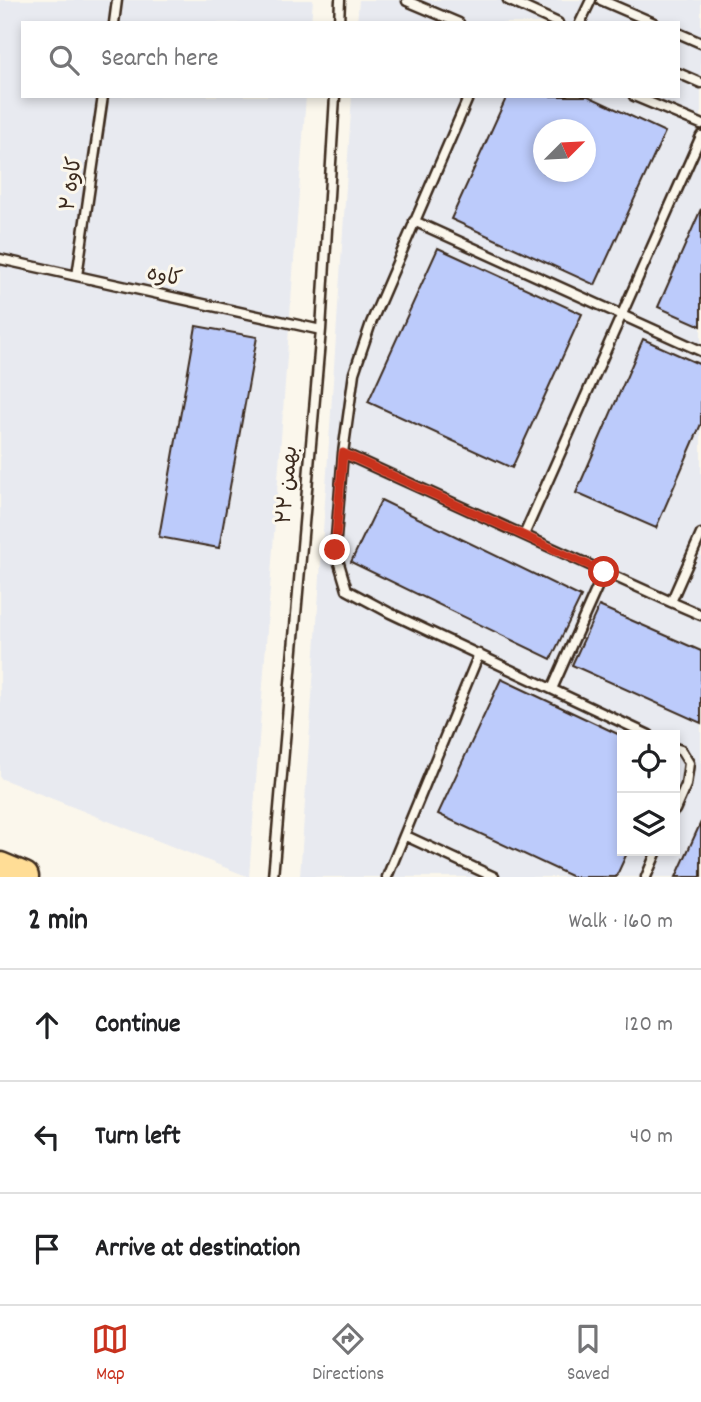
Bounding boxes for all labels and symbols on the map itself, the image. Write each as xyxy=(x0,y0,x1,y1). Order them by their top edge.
north arrow xyxy=(533,119,596,182)
street label: کاوه ۲ xyxy=(54,155,92,213)
street label: کاوه xyxy=(144,260,184,296)
street label: ۲۲ بهمن xyxy=(271,445,307,525)
route end xyxy=(319,534,350,565)
route start xyxy=(588,556,619,587)

